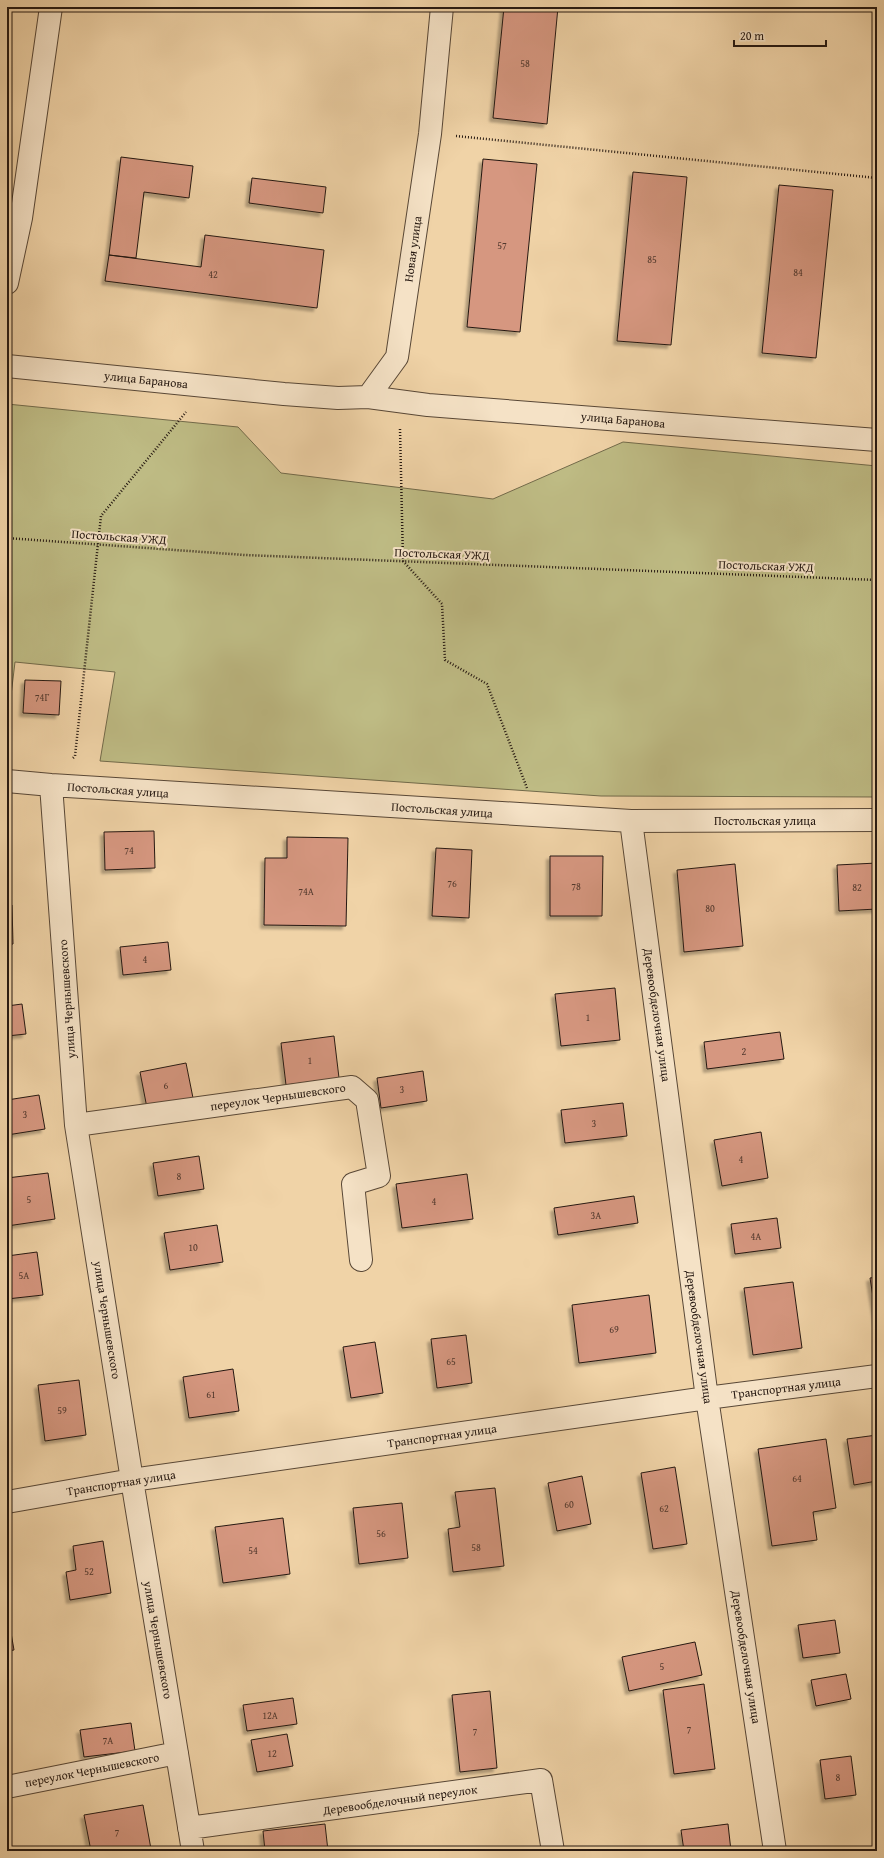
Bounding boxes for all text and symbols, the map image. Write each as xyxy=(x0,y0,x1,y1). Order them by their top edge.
scale bar xyxy=(734,22,826,48)
text: 20 m xyxy=(740,27,764,44)
house number: 58 xyxy=(520,56,530,71)
street label: Новая улица xyxy=(399,214,426,283)
house number: 57 xyxy=(497,238,507,253)
house number: 85 xyxy=(647,252,657,267)
house number: 84 xyxy=(793,265,803,280)
house number: 42 xyxy=(208,267,218,282)
street label: улица Баранова xyxy=(102,367,189,392)
street label: улица Баранова xyxy=(579,407,666,432)
street label: Постольская УЖД xyxy=(71,525,167,548)
street label: Постольская УЖД xyxy=(394,543,490,564)
street label: Постольская УЖД xyxy=(718,555,814,576)
house number: 74Г xyxy=(35,690,49,705)
street label: Постольская улица xyxy=(67,777,170,802)
street label: Постольская улица xyxy=(391,797,494,822)
street label: Постольская улица xyxy=(714,812,816,829)
house number: 74 xyxy=(124,843,134,858)
house number: 76 xyxy=(447,876,457,891)
house number: 78 xyxy=(571,879,581,894)
house number: 82 xyxy=(852,880,862,895)
house number: 74А xyxy=(298,884,314,899)
house number: 80 xyxy=(705,901,715,916)
street label: улица Чернышевского xyxy=(54,939,79,1060)
street label: Деревообделочная улица xyxy=(640,946,675,1083)
house number: 4 xyxy=(143,952,148,967)
house number: 1 xyxy=(586,1010,591,1025)
house number: 2 xyxy=(742,1044,747,1059)
house number: 1 xyxy=(308,1053,313,1068)
house number: 6 xyxy=(164,1078,169,1093)
street label: переулок Чернышевского xyxy=(209,1079,347,1114)
house number: 3 xyxy=(400,1082,405,1097)
house number: 3 xyxy=(23,1107,28,1122)
house number: 3 xyxy=(592,1116,597,1131)
house number: 4 xyxy=(739,1152,744,1167)
house number: 8 xyxy=(177,1169,182,1184)
house number: 5 xyxy=(27,1192,32,1207)
house number: 4 xyxy=(432,1194,437,1209)
house number: 3А xyxy=(591,1208,601,1223)
house number: 4А xyxy=(751,1229,761,1244)
house number: 10 xyxy=(188,1240,198,1255)
street label: улица Чернышевского xyxy=(90,1259,125,1380)
house number: 5А xyxy=(19,1268,29,1283)
street label: Деревообделочная улица xyxy=(682,1268,717,1405)
house number: 69 xyxy=(609,1322,619,1337)
house number: 65 xyxy=(446,1354,456,1369)
street label: Транспортная улица xyxy=(730,1372,842,1403)
house number: 61 xyxy=(206,1387,216,1402)
house number: 59 xyxy=(57,1403,67,1418)
street label: Транспортная улица xyxy=(386,1419,498,1452)
street label: Транспортная улица xyxy=(65,1465,177,1500)
house number: 64 xyxy=(792,1471,802,1486)
house number: 60 xyxy=(564,1497,574,1512)
house number: 62 xyxy=(659,1501,669,1516)
house number: 56 xyxy=(376,1526,386,1541)
house number: 58 xyxy=(471,1540,481,1555)
house number: 54 xyxy=(248,1543,258,1558)
house number: 52 xyxy=(84,1564,94,1579)
street label: улица Чернышевского xyxy=(140,1579,177,1700)
street label: Деревообделочная улица xyxy=(727,1588,765,1725)
house number: 5 xyxy=(660,1659,665,1674)
house number: 12А xyxy=(262,1708,278,1723)
house number: 7 xyxy=(687,1722,692,1737)
house number: 7 xyxy=(473,1724,478,1739)
house number: 7А xyxy=(103,1733,113,1748)
house number: 12 xyxy=(267,1746,277,1761)
street label: переулок Чернышевского xyxy=(23,1748,161,1791)
house number: 8 xyxy=(836,1770,841,1785)
street label: Деревообделочный переулок xyxy=(321,1780,479,1819)
house number: 7 xyxy=(115,1825,120,1840)

